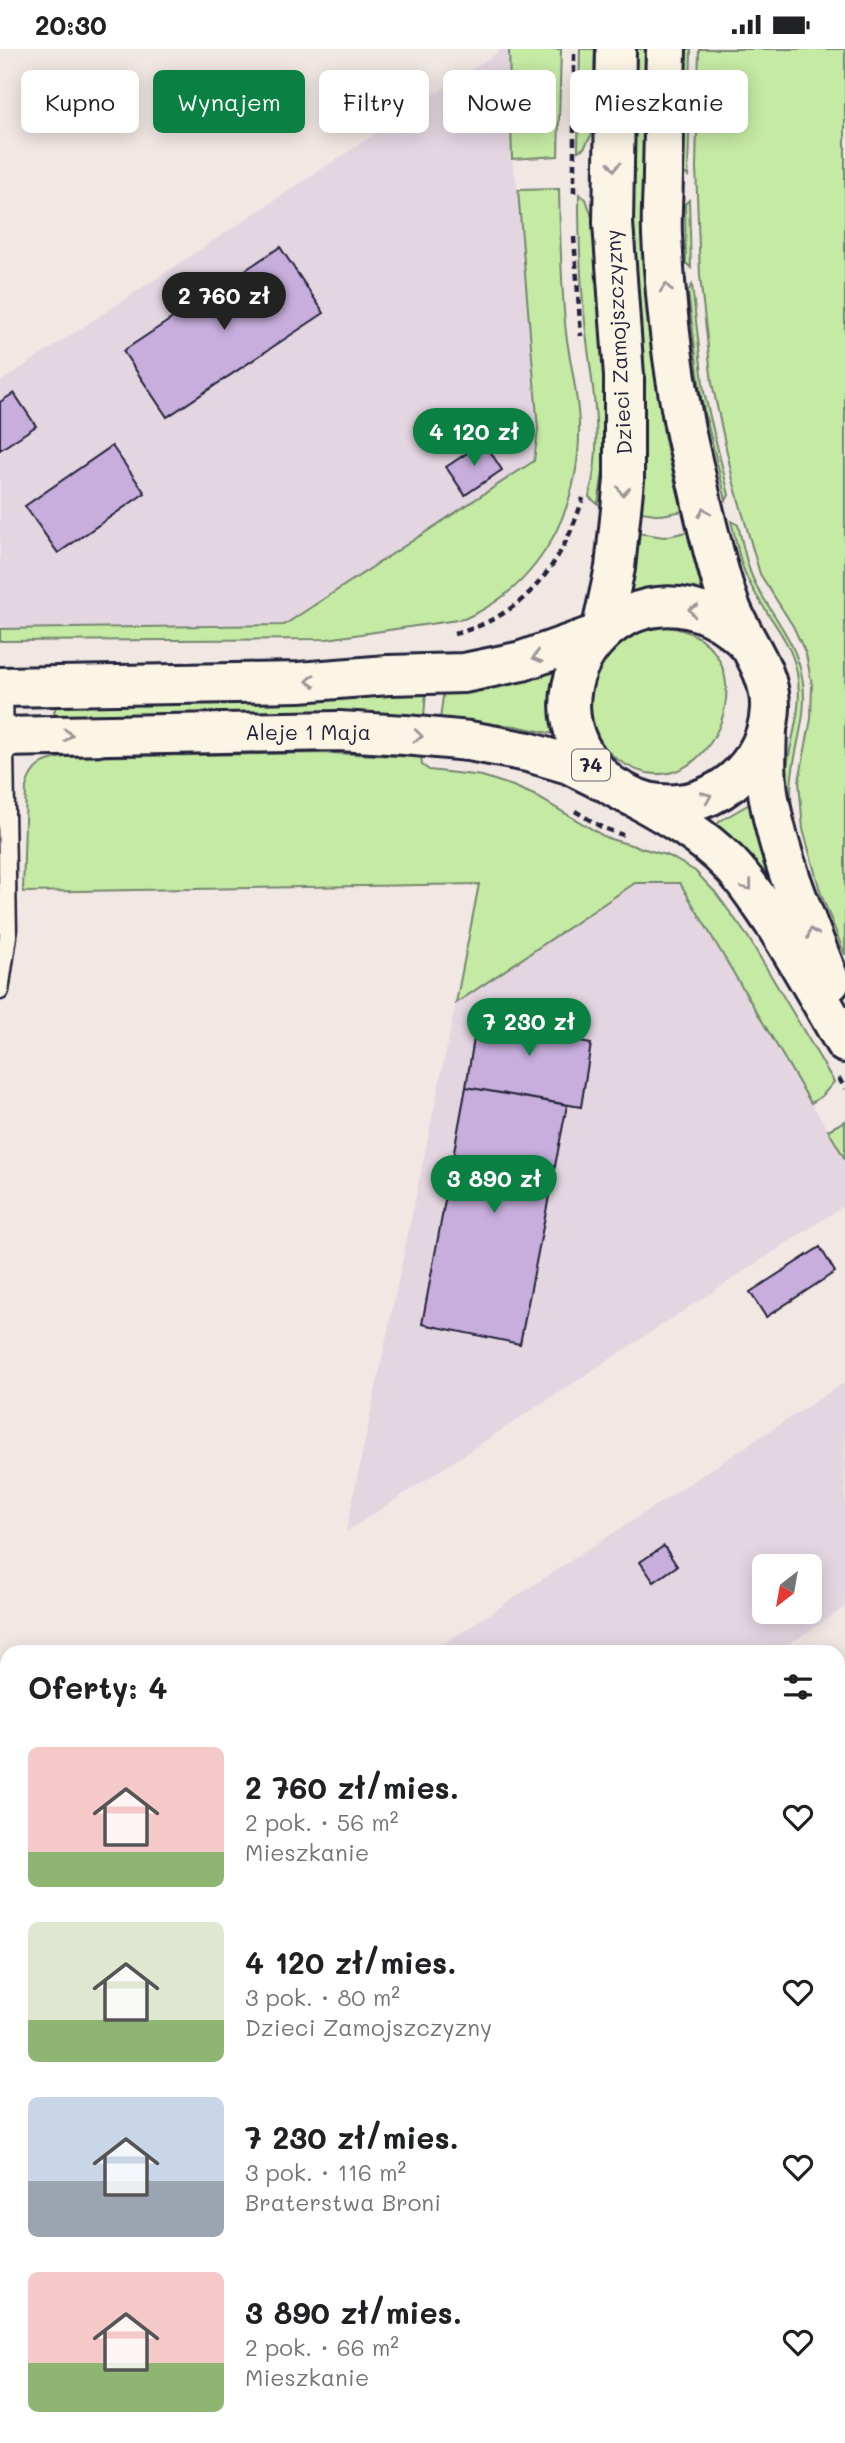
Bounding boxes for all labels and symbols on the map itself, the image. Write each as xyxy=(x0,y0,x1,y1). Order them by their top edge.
one-way arrow xyxy=(606,161,622,172)
street label: Dzieci Zamojszczyzny xyxy=(598,229,637,455)
pin: 2 760 zł xyxy=(152,273,296,332)
one-way arrow xyxy=(659,282,674,293)
pin: 4 120 zł xyxy=(402,409,546,468)
one-way arrow xyxy=(616,486,631,497)
one-way arrow xyxy=(698,506,712,518)
one-way arrow xyxy=(687,604,699,618)
one-way arrow xyxy=(531,648,543,663)
one-way arrow xyxy=(305,673,316,688)
street label: Aleje 1 Maja xyxy=(245,718,371,745)
one-way arrow xyxy=(63,728,74,743)
one-way arrow xyxy=(413,728,424,743)
road number: 74 xyxy=(572,750,610,781)
one-way arrow xyxy=(701,791,713,805)
one-way arrow xyxy=(740,877,752,890)
one-way arrow xyxy=(806,928,820,940)
pin: 7 230 zł xyxy=(457,999,601,1058)
pin: 3 890 zł xyxy=(422,1155,566,1215)
north arrow xyxy=(752,1554,822,1624)

